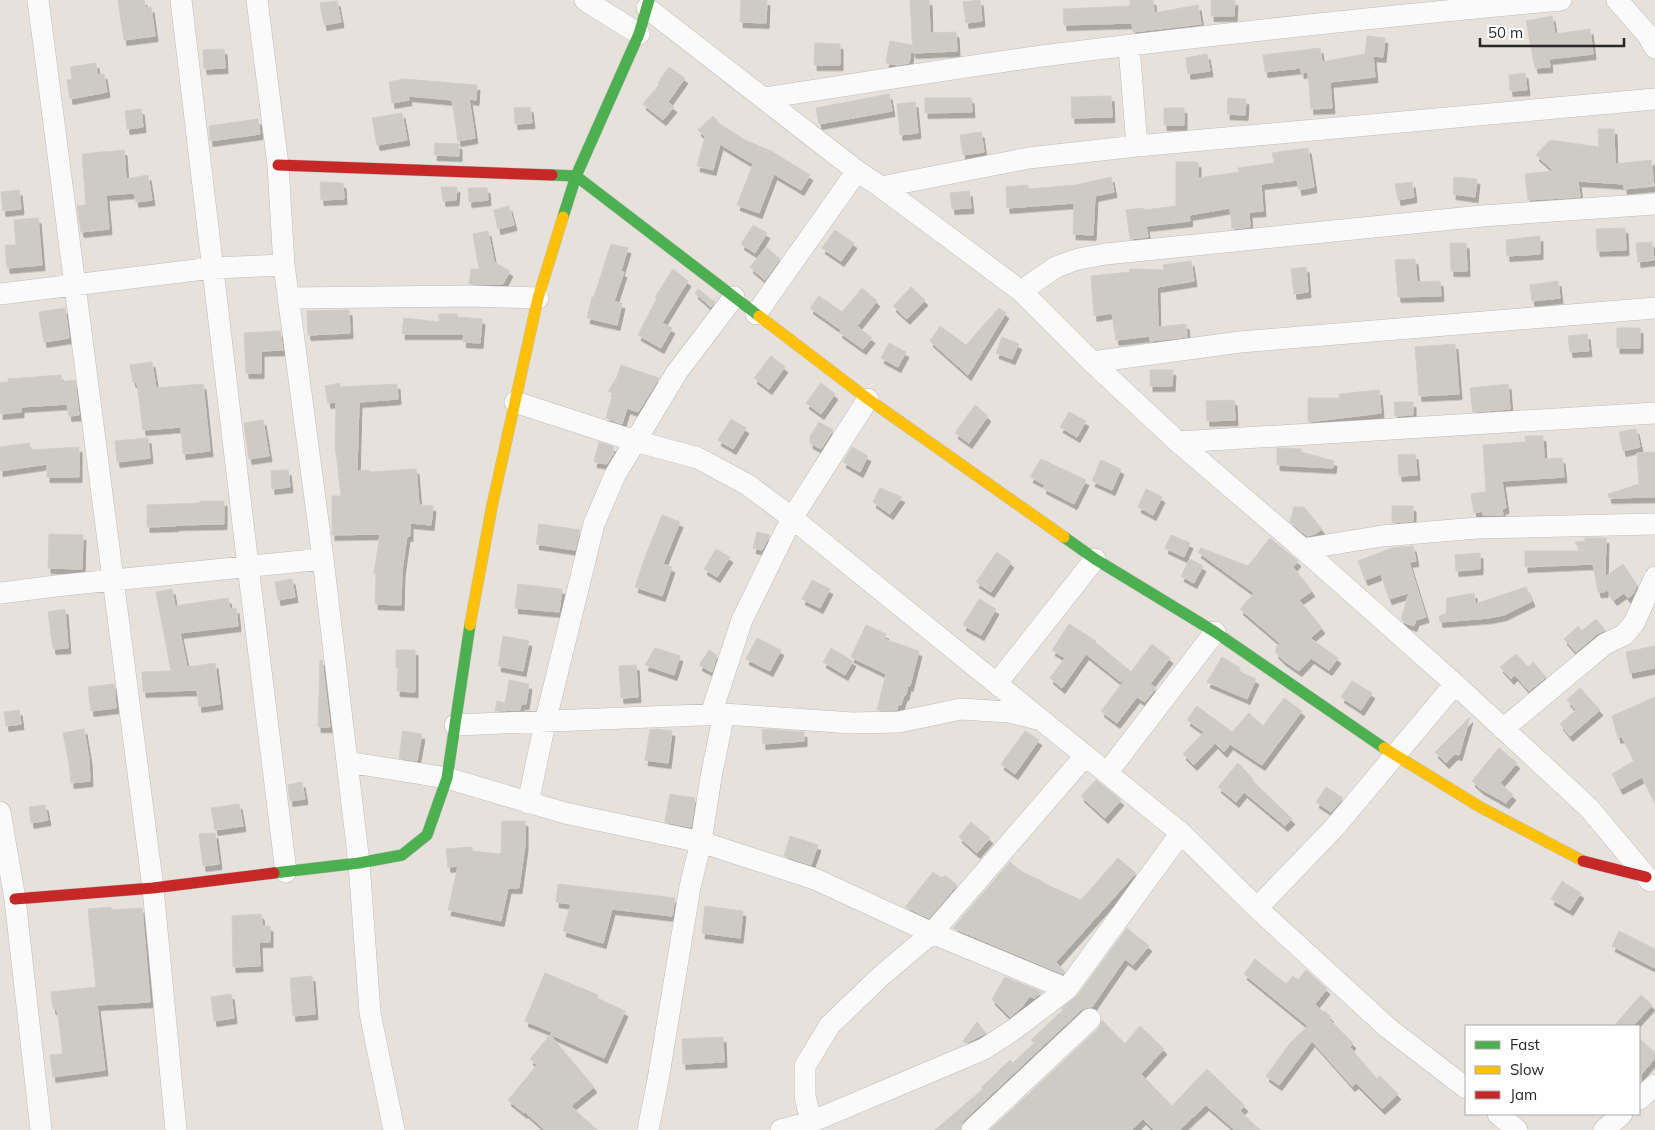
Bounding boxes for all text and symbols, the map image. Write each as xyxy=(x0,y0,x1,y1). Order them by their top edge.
scale bar xyxy=(1480,15,1624,47)
text: 50 m xyxy=(1488,23,1523,42)
legend xyxy=(1465,1025,1640,1115)
text: Fast xyxy=(1510,1035,1540,1054)
text: Slow xyxy=(1510,1060,1544,1079)
text: Jam xyxy=(1510,1085,1537,1104)

